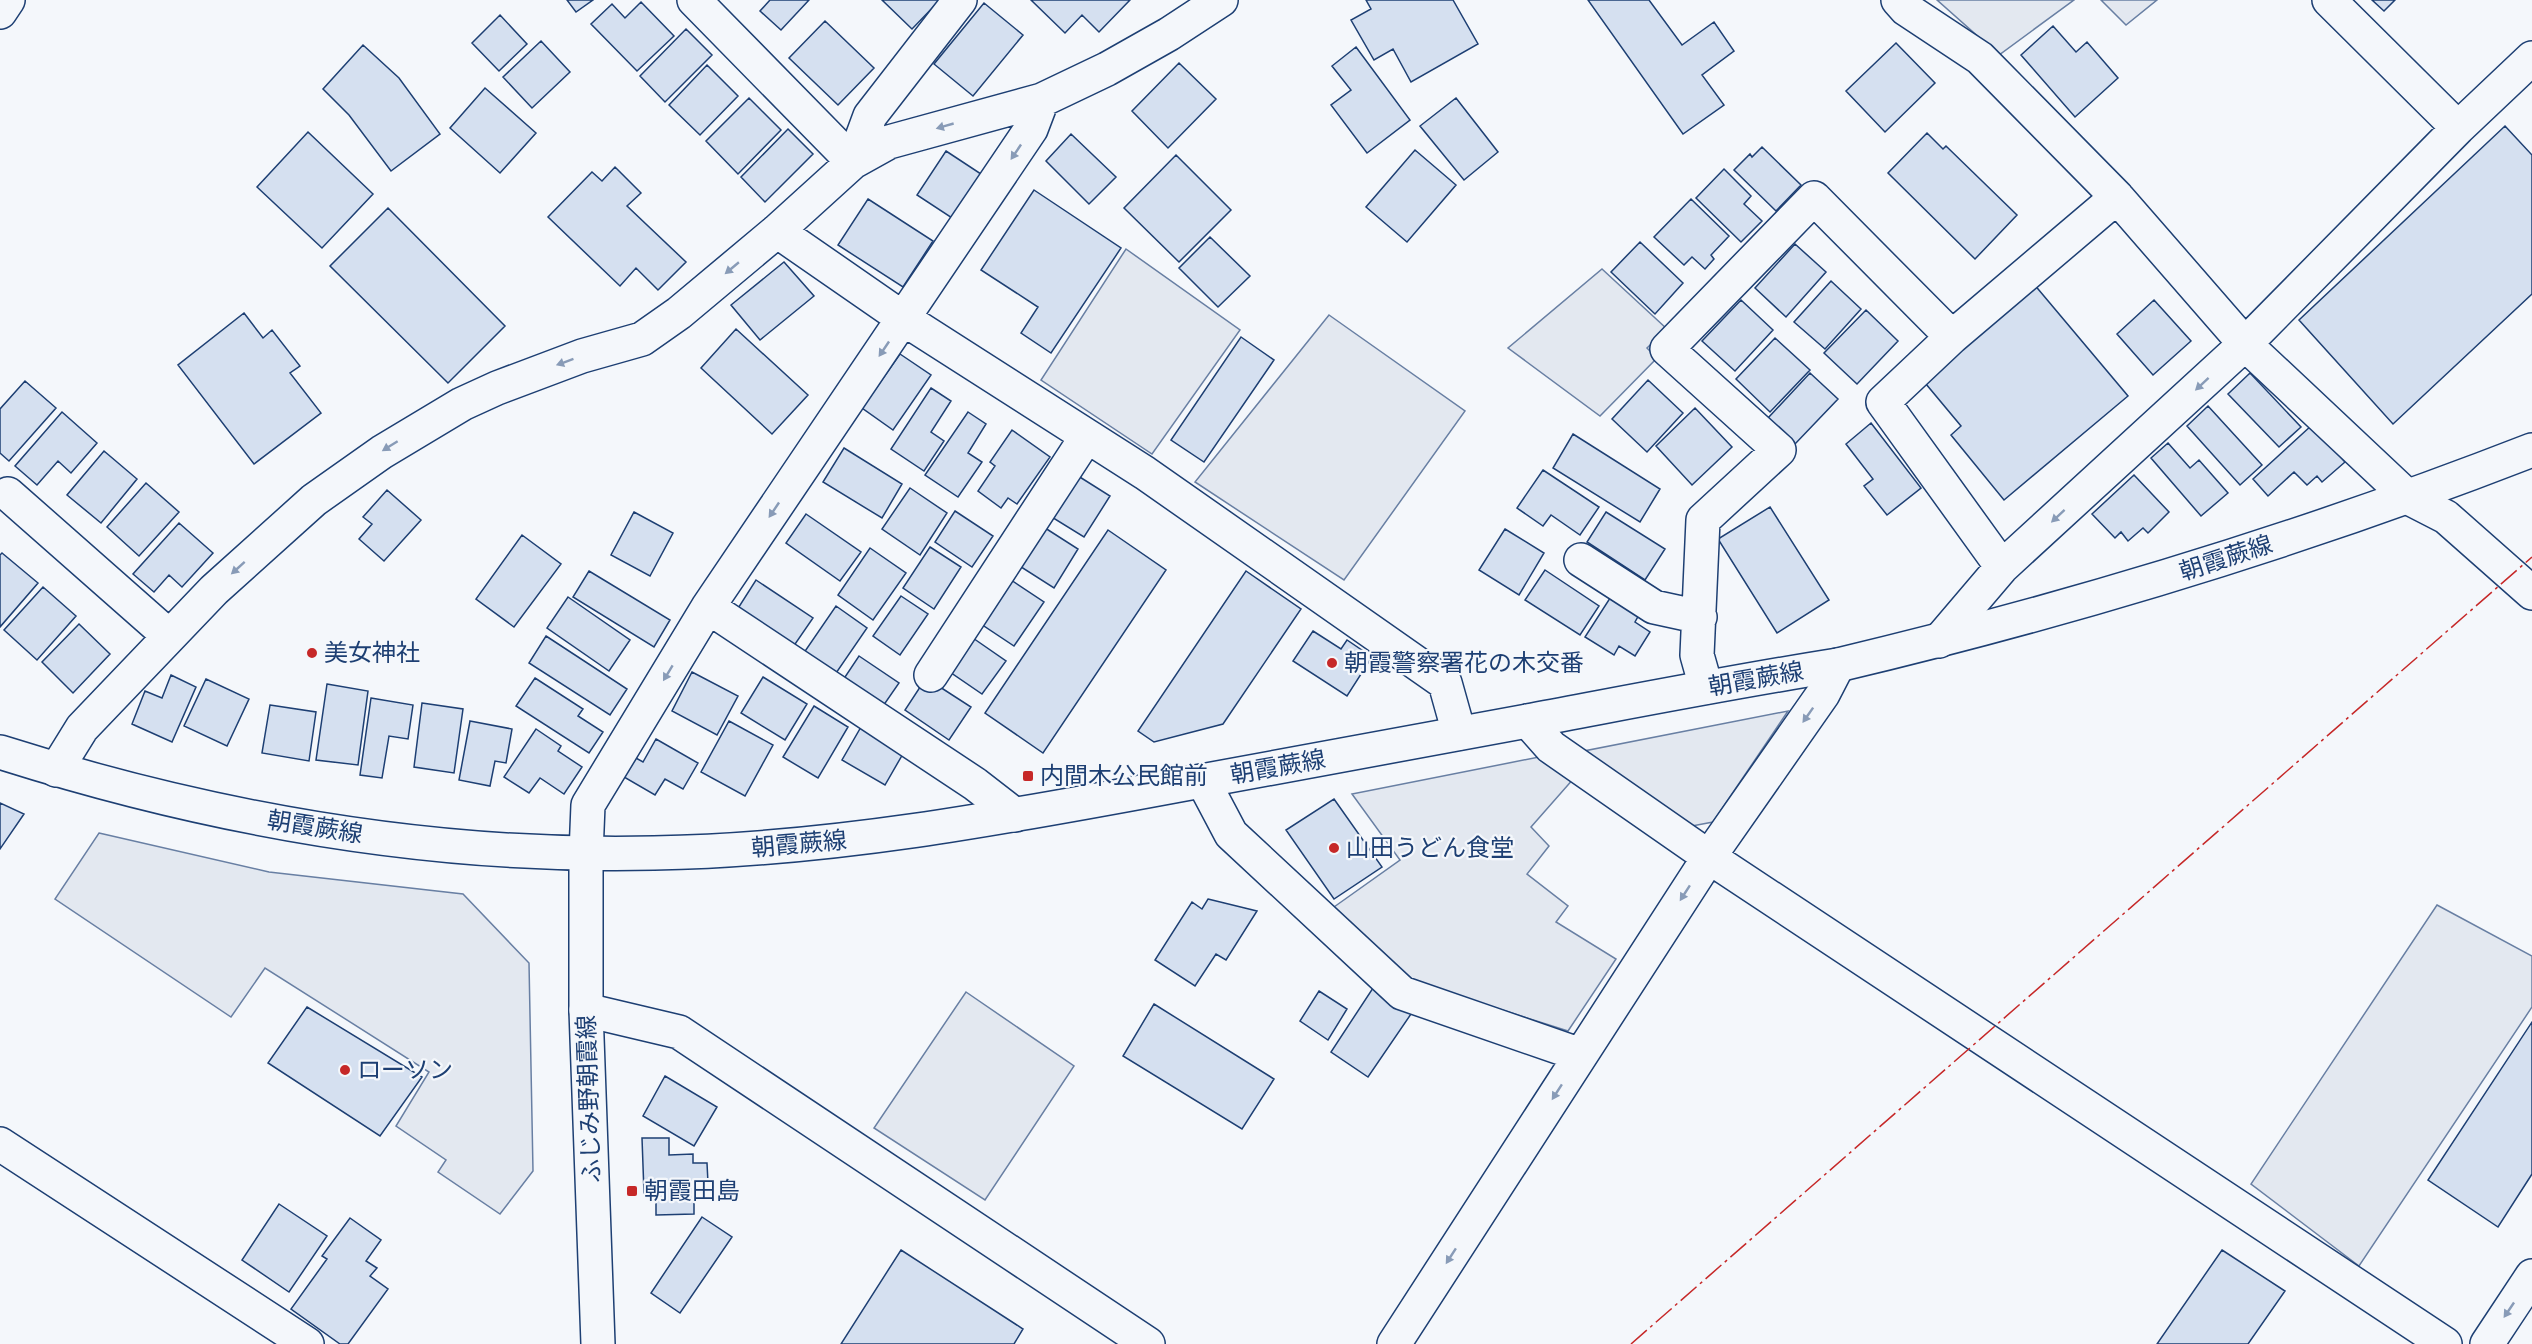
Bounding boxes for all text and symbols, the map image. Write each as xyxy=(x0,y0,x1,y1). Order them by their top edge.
one-way arrow xyxy=(936,122,954,131)
one-way arrow xyxy=(1010,143,1022,159)
one-way arrow xyxy=(725,262,740,274)
one-way arrow xyxy=(878,340,890,356)
one-way arrow xyxy=(556,358,574,368)
one-way arrow xyxy=(2195,376,2209,390)
one-way arrow xyxy=(382,441,398,452)
one-way arrow xyxy=(768,501,780,517)
one-way arrow xyxy=(2051,508,2065,522)
street label: 朝霞蕨線 xyxy=(2176,531,2276,585)
one-way arrow xyxy=(231,561,246,574)
place label: 美女神社 xyxy=(324,640,420,666)
marker: 美女神社 xyxy=(305,646,319,660)
place label: 朝霞警察署花の木交番 xyxy=(1344,650,1584,676)
marker: 朝霞警察署花の木交番 xyxy=(1325,656,1339,670)
street label: 朝霞蕨線 xyxy=(1706,658,1806,700)
one-way arrow xyxy=(663,665,673,682)
one-way arrow xyxy=(1802,707,1814,723)
street label: 朝霞蕨線 xyxy=(1228,746,1328,788)
place label: 内間木公民館前 xyxy=(1040,763,1208,789)
marker: 内間木公民館前 xyxy=(1021,769,1035,783)
street label: 朝霞蕨線 xyxy=(266,807,364,847)
street label: 朝霞蕨線 xyxy=(750,827,848,861)
place label: 山田うどん食堂 xyxy=(1346,835,1514,861)
marker: 山田うどん食堂 xyxy=(1327,841,1341,855)
one-way arrow xyxy=(1680,885,1691,901)
street label: ふじみ野朝霞線 xyxy=(573,1015,605,1183)
place label: ローソン xyxy=(357,1059,453,1083)
marker: ローソン xyxy=(338,1063,352,1077)
one-way arrow xyxy=(1552,1084,1563,1100)
place label: 朝霞田島 xyxy=(644,1178,740,1204)
marker: 朝霞田島 xyxy=(625,1184,639,1198)
one-way arrow xyxy=(1446,1248,1457,1264)
one-way arrow xyxy=(2504,1302,2515,1318)

